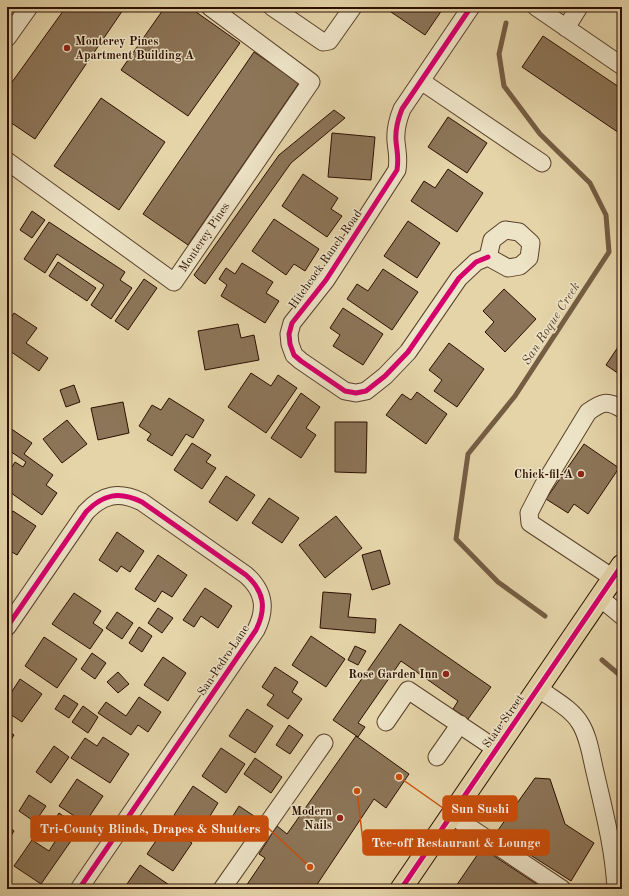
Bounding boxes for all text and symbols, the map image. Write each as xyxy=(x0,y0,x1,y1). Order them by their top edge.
place label: Monterey Pines Apartment Building A xyxy=(75,36,194,62)
marker: Monterey Pines Apartment Building A xyxy=(62,43,72,53)
street label: Monterey Pines xyxy=(177,201,232,274)
street label: Hitchcock Ranch Road xyxy=(287,208,364,311)
water label: San Roque Creek xyxy=(520,280,583,367)
place label: Chick-fil-A xyxy=(514,469,573,481)
marker: Chick-fil-A xyxy=(576,469,586,479)
street label: San Pedro Lane xyxy=(196,623,252,698)
place label: Rose Garden Inn xyxy=(348,669,438,681)
marker: Rose Garden Inn xyxy=(441,669,451,679)
street label: State Street xyxy=(481,693,527,751)
callout: Sun Sushi xyxy=(443,796,517,821)
text: Sun Sushi xyxy=(451,803,509,816)
place label: Modern Nails xyxy=(291,806,332,832)
marker: Modern Nails xyxy=(335,813,345,823)
callout: Tri-County Blinds, Drapes & Shutters xyxy=(31,816,268,841)
text: Tri-County Blinds, Drapes & Shutters xyxy=(40,823,261,836)
callout: Tee-off Restaurant & Lounge xyxy=(363,830,549,855)
text: Tee-off Restaurant & Lounge xyxy=(371,837,541,850)

